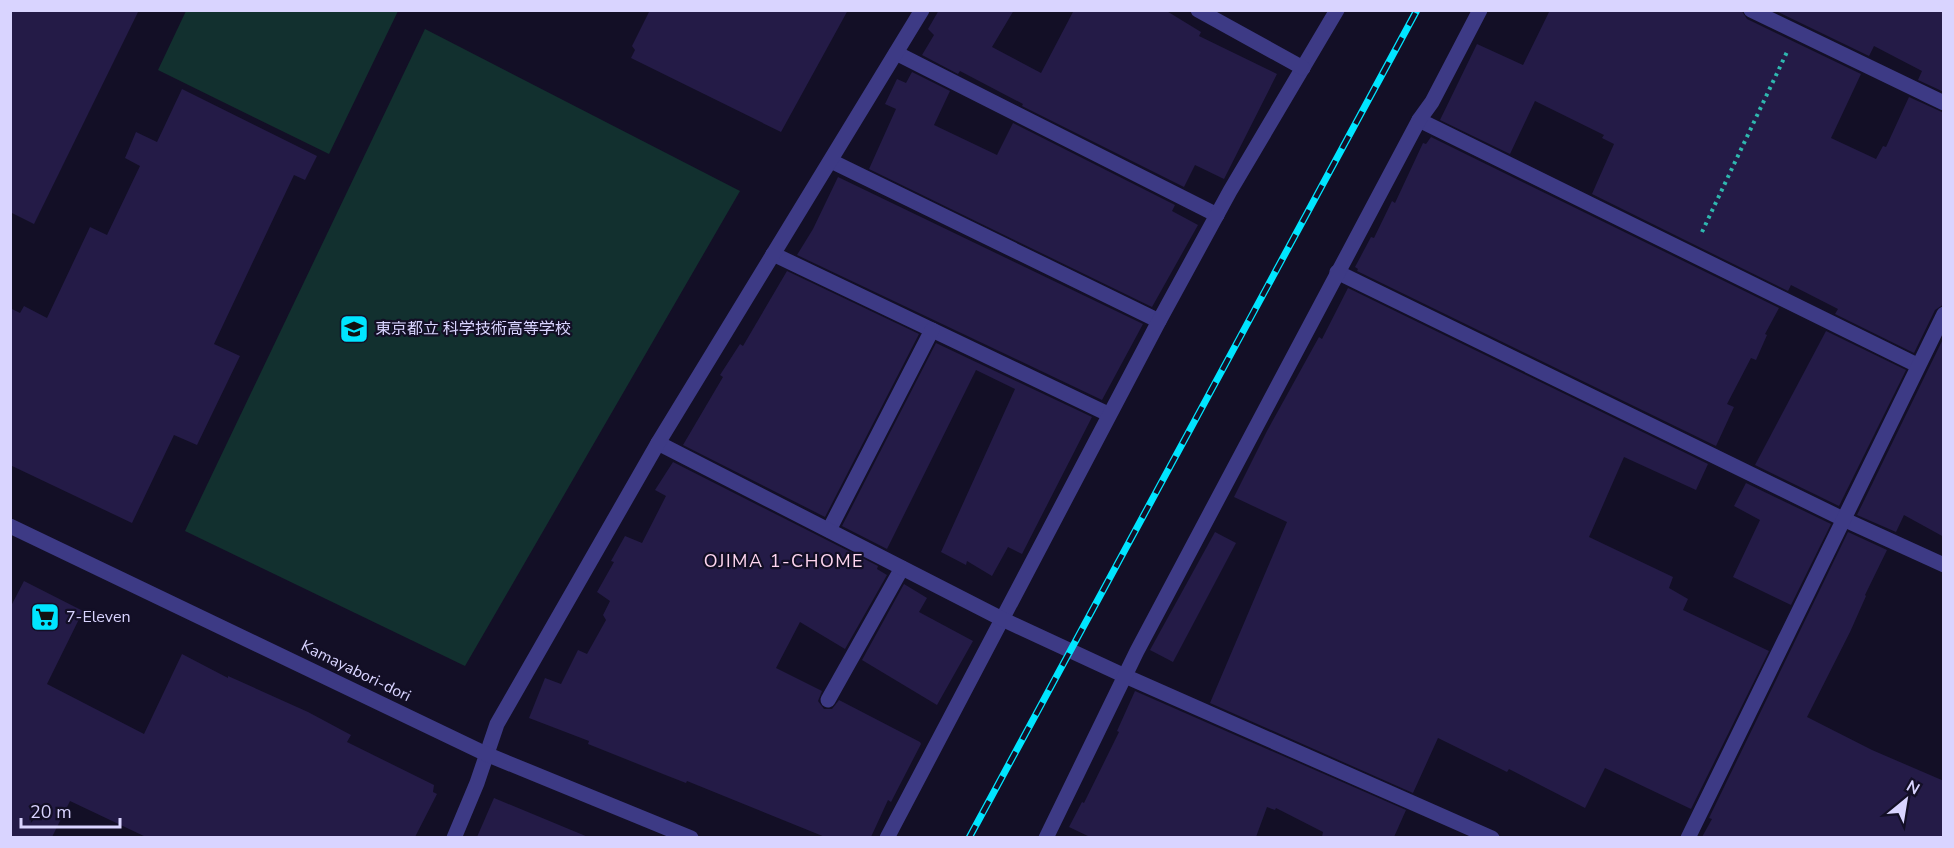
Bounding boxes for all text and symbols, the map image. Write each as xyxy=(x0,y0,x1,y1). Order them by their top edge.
school or university icon: 東京都立 科学技術高等学校 xyxy=(338,313,370,345)
place label: 東京都立 科学技術高等学校 xyxy=(375,318,571,340)
district label: OJIMA 1-CHOME xyxy=(704,549,864,573)
supermarket icon: 7-Eleven xyxy=(29,601,61,633)
place label: 7-Eleven xyxy=(66,606,131,628)
street label: Kamayabori-dori xyxy=(297,635,415,707)
north arrow xyxy=(1876,770,1936,830)
text: N xyxy=(1902,775,1924,800)
scale bar xyxy=(21,791,120,829)
text: 20 m xyxy=(30,800,72,824)

